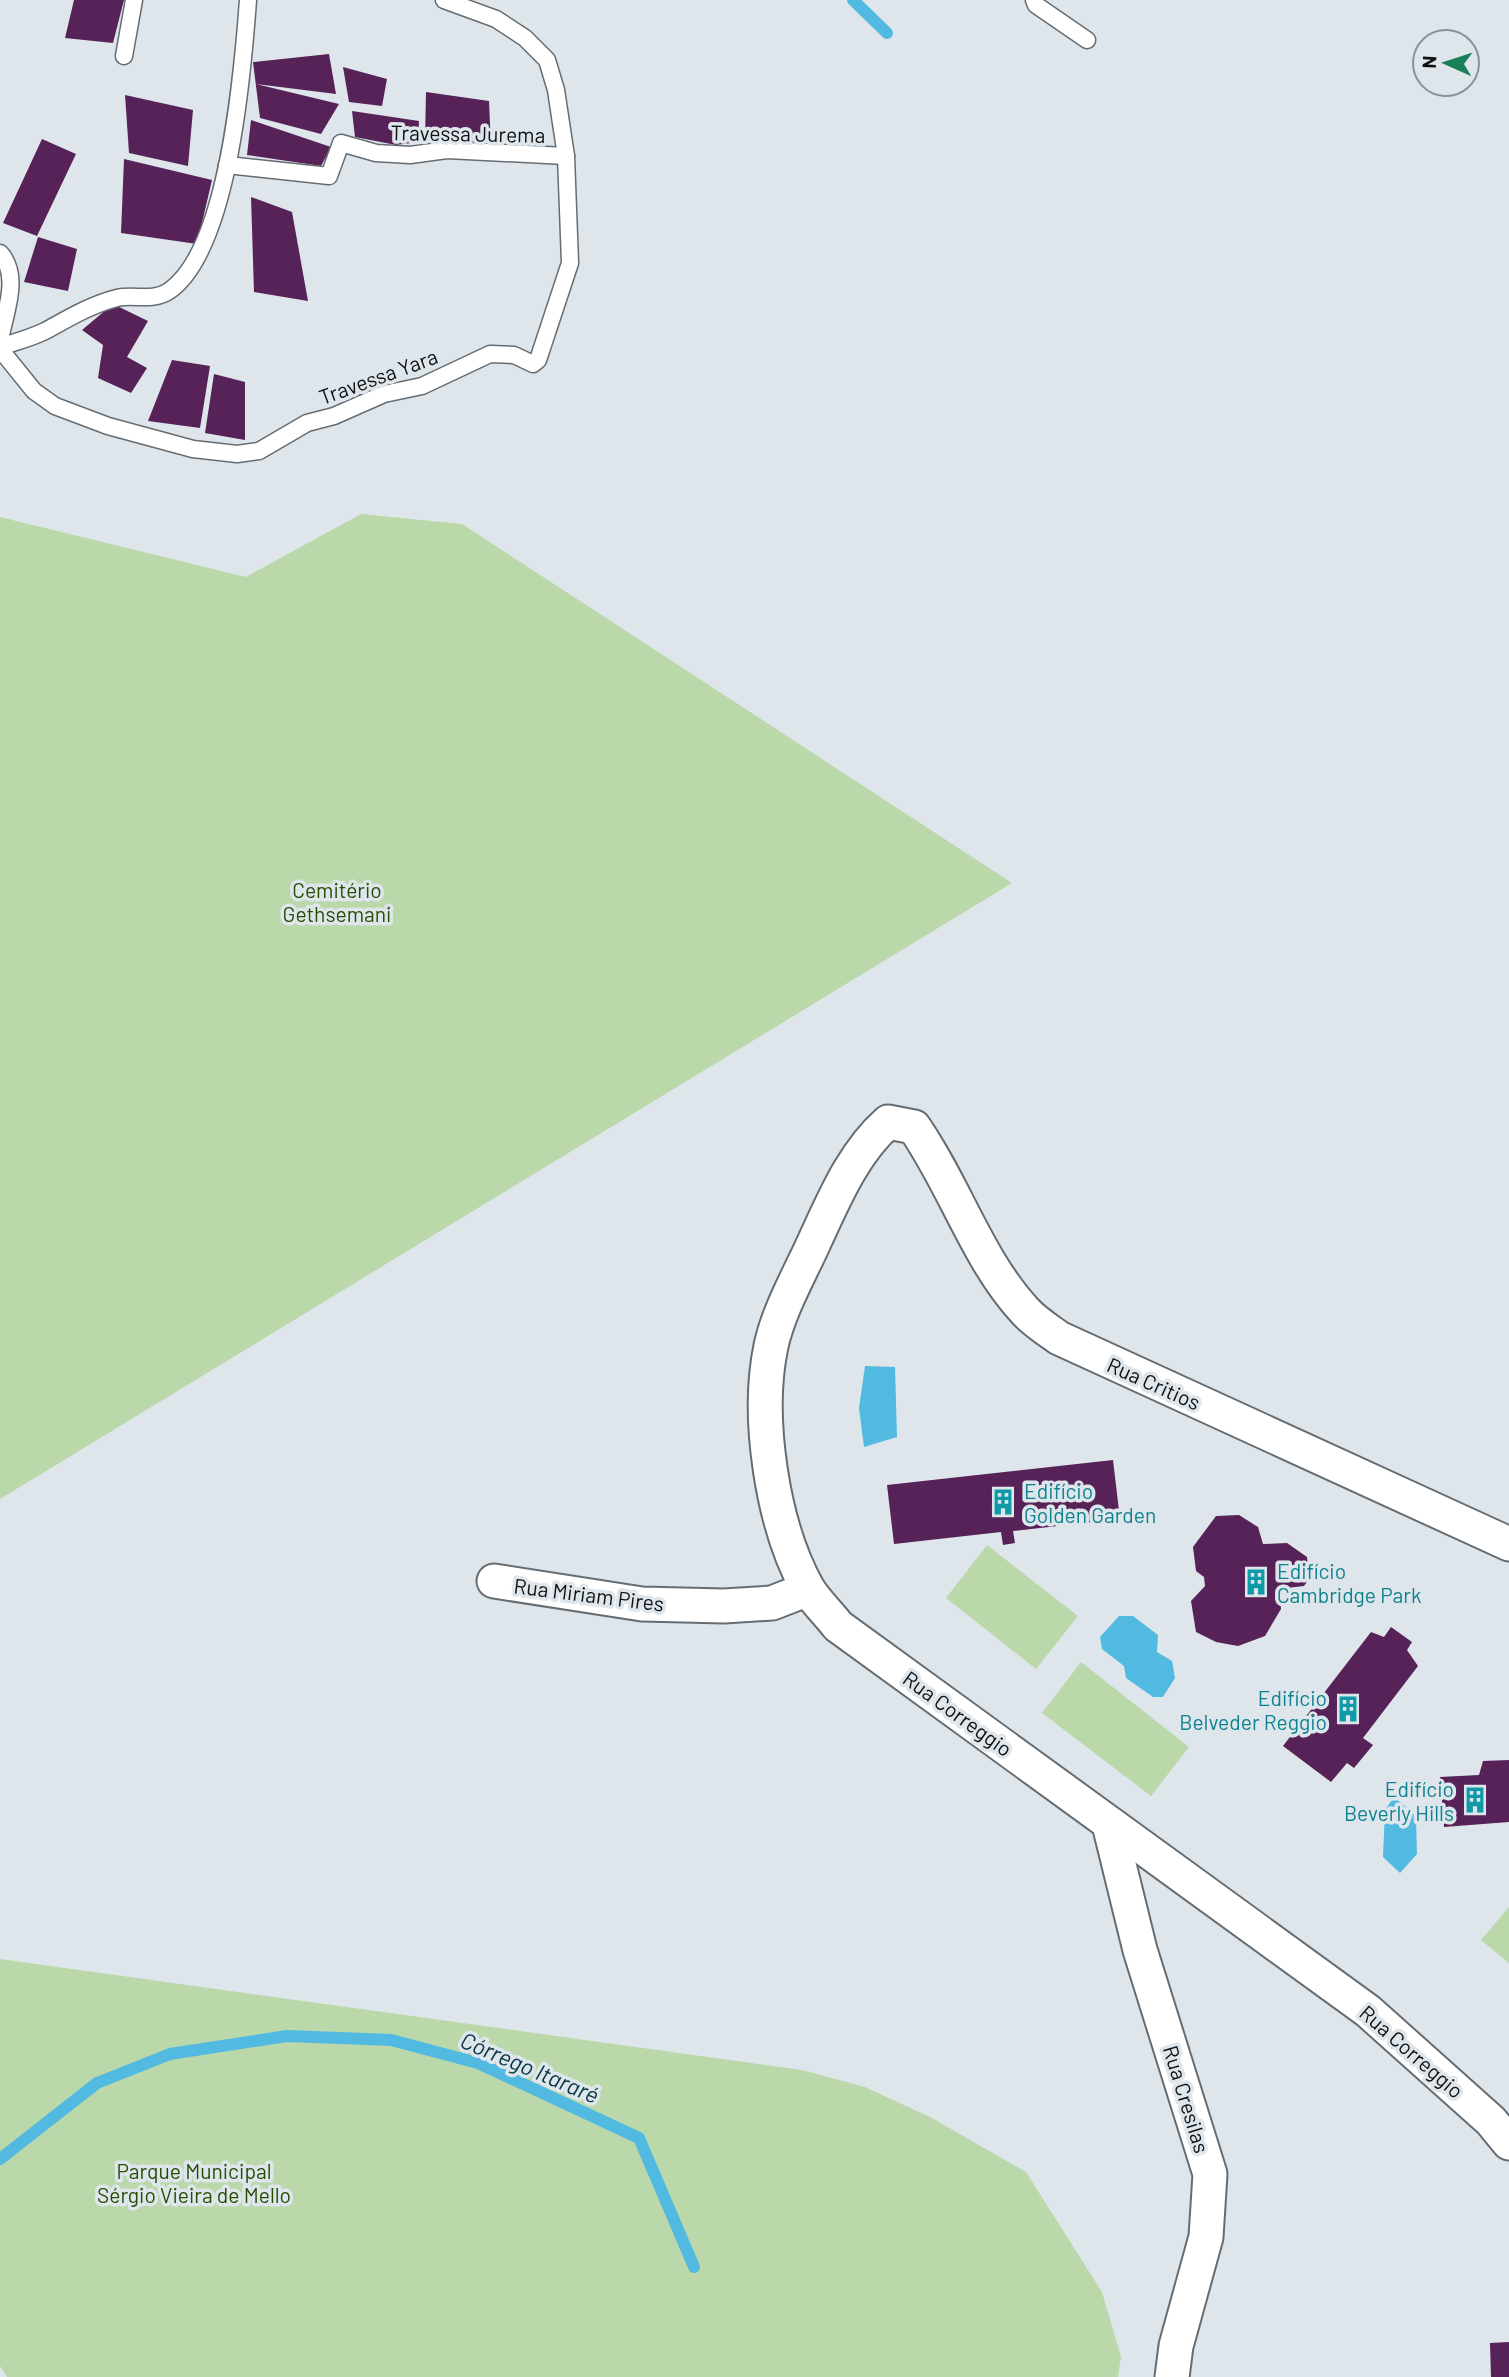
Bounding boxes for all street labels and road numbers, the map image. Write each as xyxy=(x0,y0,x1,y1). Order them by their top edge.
street label: Travessa Jurema xyxy=(390,119,546,147)
street label: Travessa Yara xyxy=(315,343,441,409)
street label: Rua Critios xyxy=(1104,1351,1204,1415)
street label: Rua Miriam Pires xyxy=(512,1572,666,1616)
street label: Rua Correggio xyxy=(899,1665,1017,1761)
street label: Rua Correggio xyxy=(1355,1999,1469,2103)
street label: Rua Cresilas xyxy=(1159,2042,1215,2156)

